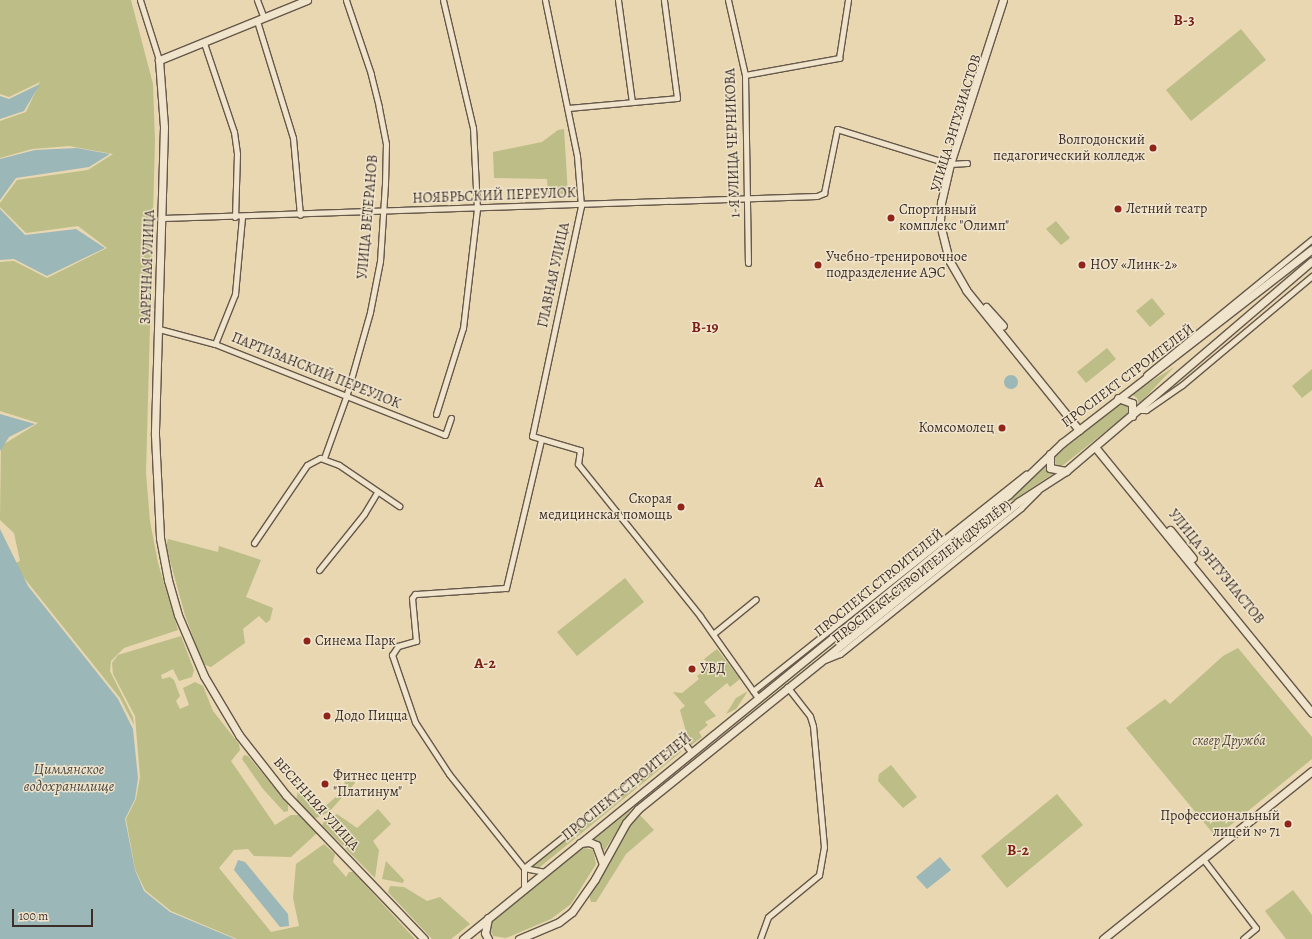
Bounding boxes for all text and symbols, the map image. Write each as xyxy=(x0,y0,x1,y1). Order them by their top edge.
district label: В-3 xyxy=(1173,12,1195,30)
street label: УЛИЦА ЭНТУЗИАСТОВ xyxy=(927,52,985,194)
street label: 1-Я УЛИЦА ЧЕРНИКОВА xyxy=(722,68,744,218)
place label: Волгодонский педагогический колледж xyxy=(993,132,1145,164)
marker: Волгодонский педагогический колледж xyxy=(1148,143,1158,153)
street label: УЛИЦА ВЕТЕРАНОВ xyxy=(354,154,382,280)
street label: НОЯБРЬСКИЙ ПЕРЕУЛОК xyxy=(412,185,576,207)
place label: Летний театр xyxy=(1126,201,1207,217)
place label: Спортивный комплекс "Олимп" xyxy=(899,202,1009,234)
marker: Летний театр xyxy=(1113,204,1123,214)
street label: ЗАРЕЧНАЯ УЛИЦА xyxy=(138,209,158,325)
marker: Спортивный комплекс "Олимп" xyxy=(886,213,896,223)
street label: ГЛАВНАЯ УЛИЦА xyxy=(535,221,573,329)
place label: Учебно-тренировочное подразделение АЭС xyxy=(826,249,967,282)
place label: НОУ «Линк-2» xyxy=(1090,257,1177,273)
marker: Учебно-тренировочное подразделение АЭС xyxy=(813,260,823,270)
marker: НОУ «Линк-2» xyxy=(1077,260,1087,270)
district label: В-19 xyxy=(691,319,719,337)
street label: ПРОСПЕКТ СТРОИТЕЛЕЙ xyxy=(1058,321,1198,431)
street label: ПАРТИЗАНСКИЙ ПЕРЕУЛОК xyxy=(229,329,403,413)
place label: Комсомолец xyxy=(918,420,994,436)
marker: Комсомолец xyxy=(997,423,1007,433)
district label: А xyxy=(814,474,824,492)
place label: Скорая медицинская помощь xyxy=(539,491,672,524)
street label: ПРОСПЕКТ СТРОИТЕЛЕЙ (ДУБЛЁР) xyxy=(829,497,1015,647)
marker: Скорая медицинская помощь xyxy=(675,501,687,513)
street label: УЛИЦА ЭНТУЗИАСТОВ xyxy=(1165,506,1267,628)
street label: ПРОСПЕКТ СТРОИТЕЛЕЙ xyxy=(811,526,947,640)
place label: Синема Парк xyxy=(315,633,396,649)
marker: Синема Парк xyxy=(302,636,312,646)
district label: А-2 xyxy=(474,655,496,673)
place label: УВД xyxy=(700,661,725,677)
marker: УВД xyxy=(687,664,697,674)
place label: Додо Пицца xyxy=(335,708,408,724)
marker: Додо Пицца xyxy=(322,711,332,721)
street label: ПРОСПЕКТ СТРОИТЕЛЕЙ xyxy=(559,730,695,844)
park label: сквер Дружба xyxy=(1192,733,1266,749)
street label: ВЕСЕННЯЯ УЛИЦА xyxy=(270,754,362,854)
water label: Цимлянское водохранилище xyxy=(24,760,114,795)
place label: Фитнес центр "Платинум" xyxy=(333,768,417,800)
marker: Фитнес центр "Платинум" xyxy=(320,779,330,789)
place label: Профессиональный лицей № 71 xyxy=(1160,808,1280,840)
marker: Профессиональный лицей № 71 xyxy=(1283,819,1293,829)
district label: В-2 xyxy=(1007,842,1029,860)
scale bar xyxy=(14,901,95,927)
text: 100 m xyxy=(19,908,48,924)

